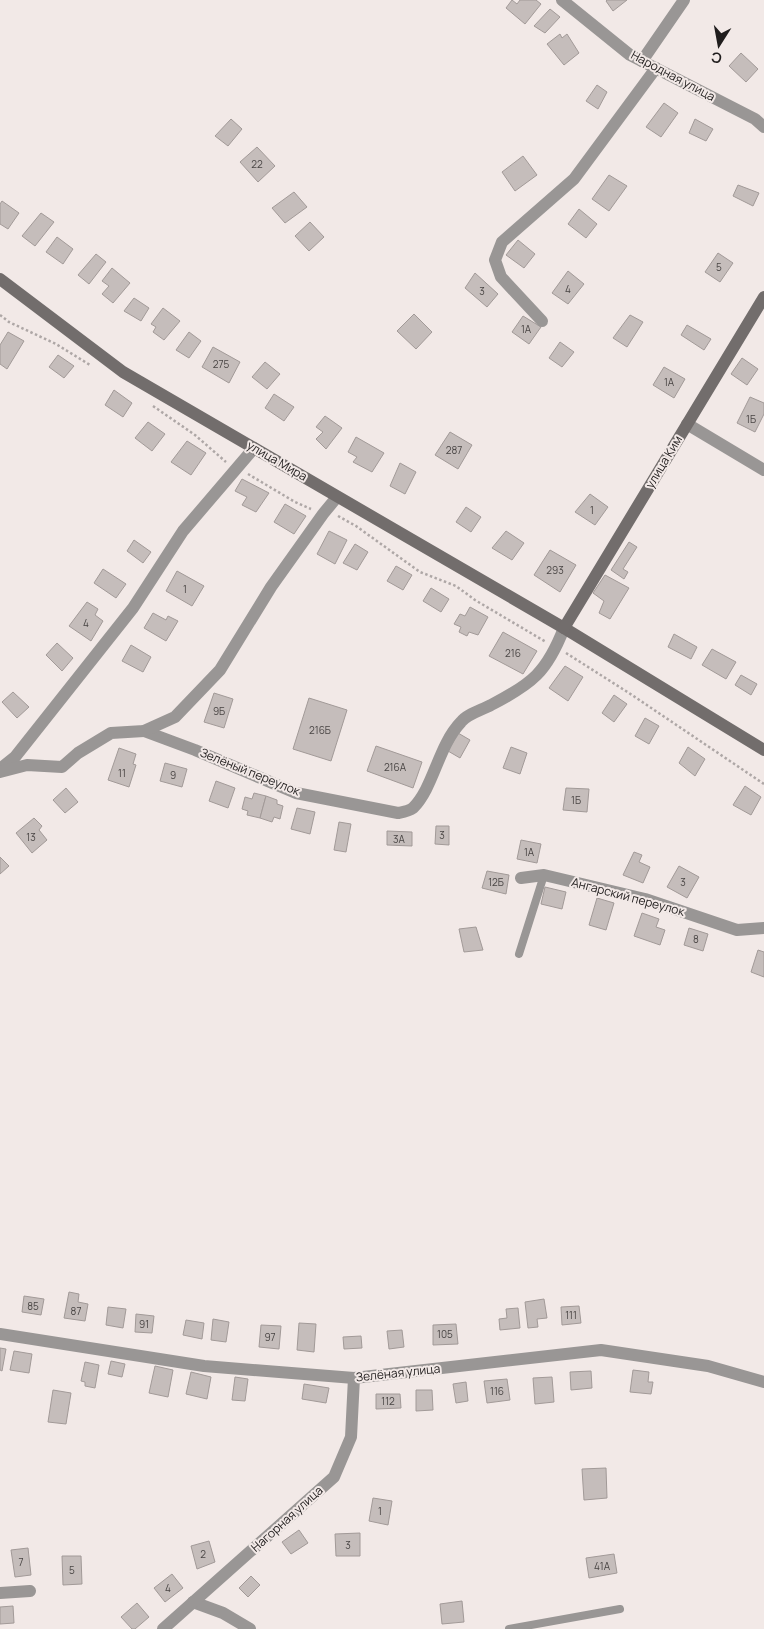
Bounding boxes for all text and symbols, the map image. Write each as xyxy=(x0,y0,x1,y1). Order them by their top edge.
north arrow xyxy=(694,20,744,70)
street label: Народная улица xyxy=(628,46,718,105)
text: С xyxy=(710,48,723,69)
house number: 22 xyxy=(251,157,263,171)
house number: 5 xyxy=(716,260,722,274)
house number: 4 xyxy=(565,282,571,296)
house number: 3 xyxy=(479,284,485,298)
house number: 1А xyxy=(521,322,532,336)
house number: 275 xyxy=(213,357,229,371)
house number: 1А xyxy=(664,375,675,389)
house number: 1Б xyxy=(746,412,756,426)
street label: улица Ким xyxy=(641,432,686,491)
street label: улица Мира xyxy=(244,436,311,485)
house number: 287 xyxy=(446,443,462,457)
house number: 1 xyxy=(590,503,594,517)
house number: 293 xyxy=(546,563,564,577)
house number: 1 xyxy=(183,582,187,596)
house number: 4 xyxy=(83,616,89,630)
house number: 216 xyxy=(505,646,521,660)
house number: 9Б xyxy=(213,704,225,718)
house number: 216Б xyxy=(309,723,331,737)
street label: Зелёный переулок xyxy=(198,744,304,800)
house number: 216А xyxy=(384,760,407,774)
house number: 11 xyxy=(118,766,126,780)
house number: 9 xyxy=(170,768,176,782)
house number: 1Б xyxy=(571,793,581,807)
house number: 3 xyxy=(439,828,445,842)
house number: 13 xyxy=(26,830,36,844)
house number: 3А xyxy=(393,832,406,846)
house number: 1А xyxy=(524,845,535,859)
street label: Ангарский переулок xyxy=(570,873,688,920)
house number: 12Б xyxy=(488,875,504,889)
house number: 3 xyxy=(680,875,686,889)
house number: 8 xyxy=(693,932,699,946)
house number: 85 xyxy=(27,1299,39,1313)
house number: 87 xyxy=(71,1304,81,1318)
house number: 111 xyxy=(565,1308,577,1322)
house number: 91 xyxy=(139,1317,149,1331)
house number: 105 xyxy=(437,1327,453,1341)
house number: 97 xyxy=(264,1330,276,1344)
street label: Зелёная улица xyxy=(355,1360,441,1385)
house number: 116 xyxy=(490,1384,504,1398)
house number: 112 xyxy=(381,1394,395,1408)
street label: Нагорная улица xyxy=(247,1482,326,1555)
house number: 1 xyxy=(378,1504,382,1518)
house number: 3 xyxy=(345,1538,351,1552)
house number: 2 xyxy=(200,1547,206,1561)
house number: 7 xyxy=(18,1555,24,1569)
house number: 41А xyxy=(594,1559,611,1573)
house number: 5 xyxy=(69,1563,75,1577)
house number: 4 xyxy=(165,1581,171,1595)

